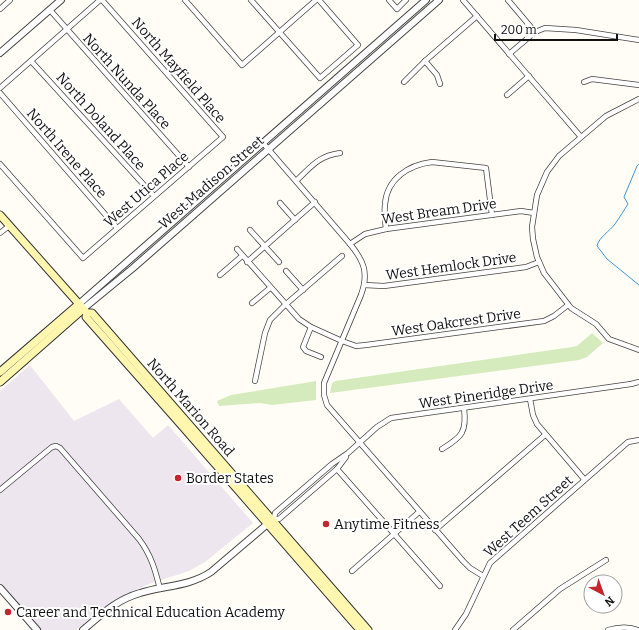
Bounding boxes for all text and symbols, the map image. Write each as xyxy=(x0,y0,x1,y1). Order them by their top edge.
street label: North Mayfield Place xyxy=(128,14,229,127)
scale bar xyxy=(495,16,617,42)
text: 200 m xyxy=(501,23,537,37)
street label: North Nunda Place xyxy=(79,30,174,133)
street label: North Doland Place xyxy=(52,69,149,174)
street label: North Irene Place xyxy=(23,105,110,202)
street label: West Madison Street xyxy=(155,132,267,233)
street label: West Utica Place xyxy=(100,148,192,231)
street label: West Bream Drive xyxy=(380,195,498,228)
street label: West Hemlock Drive xyxy=(385,249,517,284)
street label: West Oakcrest Drive xyxy=(390,305,522,340)
street label: North Marion Road xyxy=(143,355,238,460)
street label: West Pineridge Drive xyxy=(418,377,554,412)
place label: Border States xyxy=(186,470,274,487)
street label: West Teem Street xyxy=(480,472,576,561)
marker: Border States xyxy=(173,473,183,483)
place label: Anytime Fitness xyxy=(334,516,439,533)
marker: Anytime Fitness xyxy=(321,519,331,529)
north arrow xyxy=(583,574,623,614)
text: N xyxy=(601,593,617,609)
place label: Career and Technical Education Academy xyxy=(16,604,286,621)
marker: Career and Technical Education Academy xyxy=(3,607,13,617)

